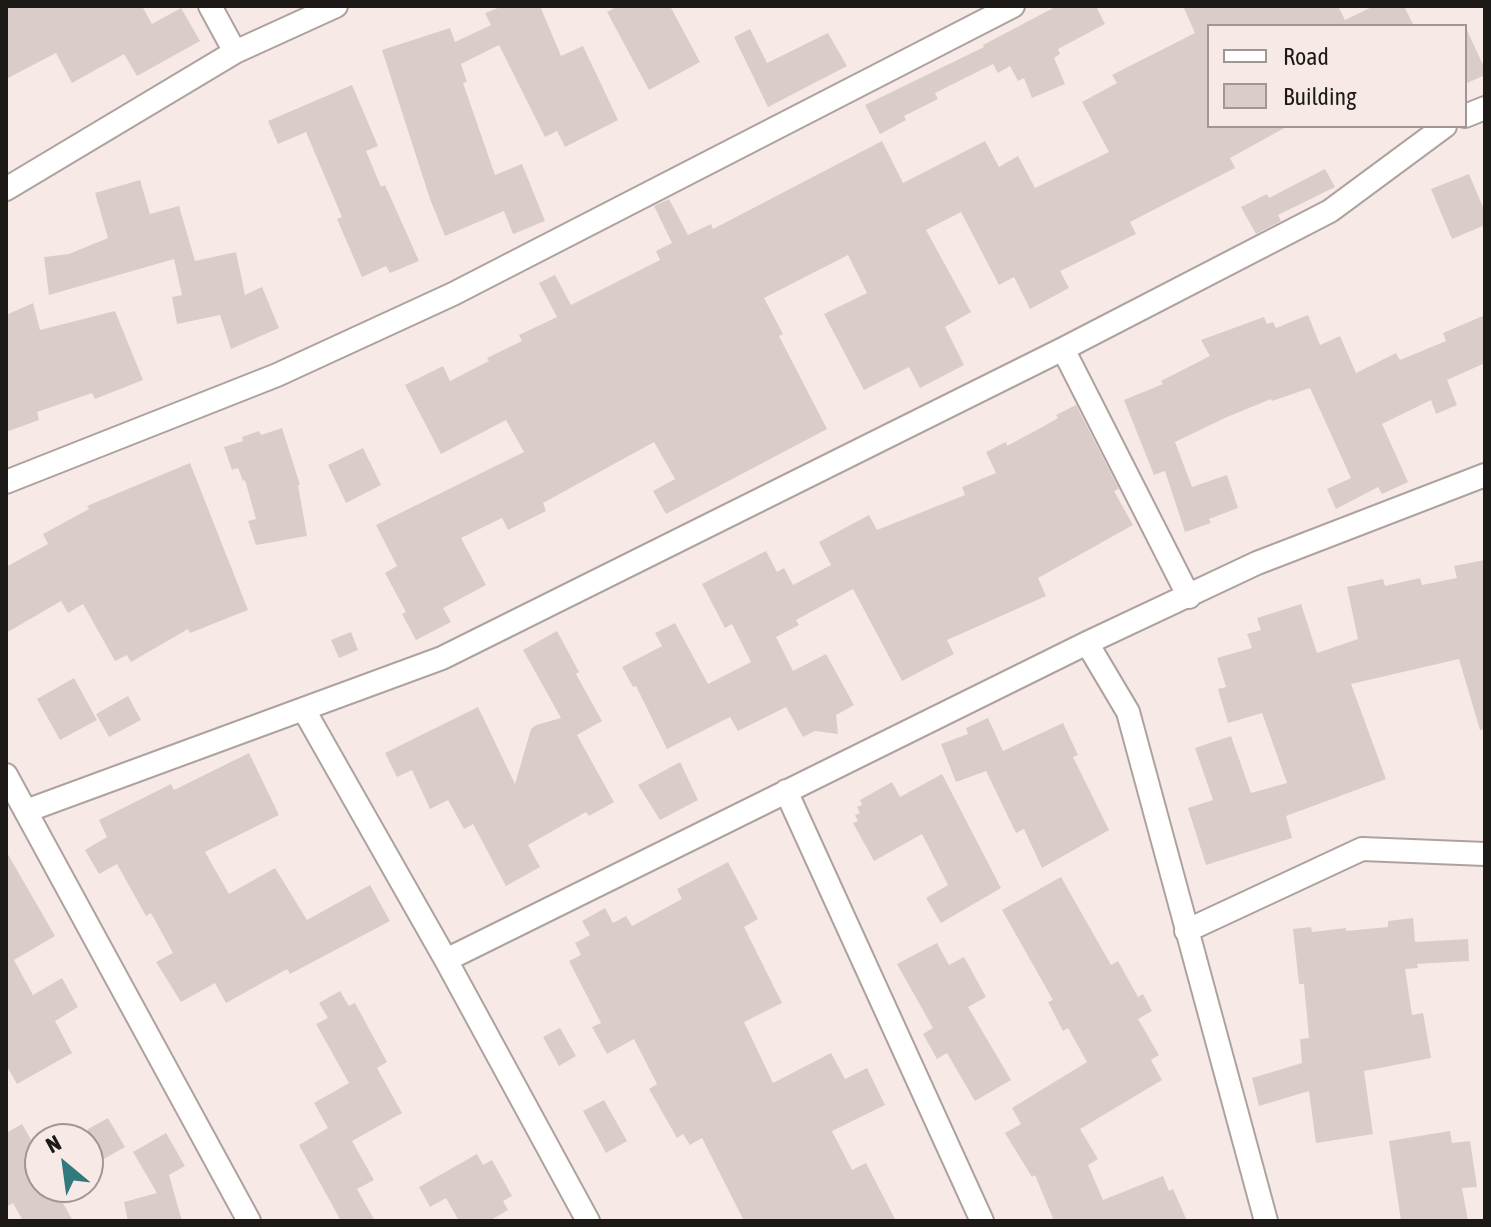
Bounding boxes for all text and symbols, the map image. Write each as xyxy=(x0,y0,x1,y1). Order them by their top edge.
legend xyxy=(1207,24,1467,128)
text: Road xyxy=(1283,43,1329,70)
text: Building xyxy=(1283,83,1356,110)
north arrow xyxy=(24,1123,104,1203)
text: N xyxy=(41,1129,65,1158)

